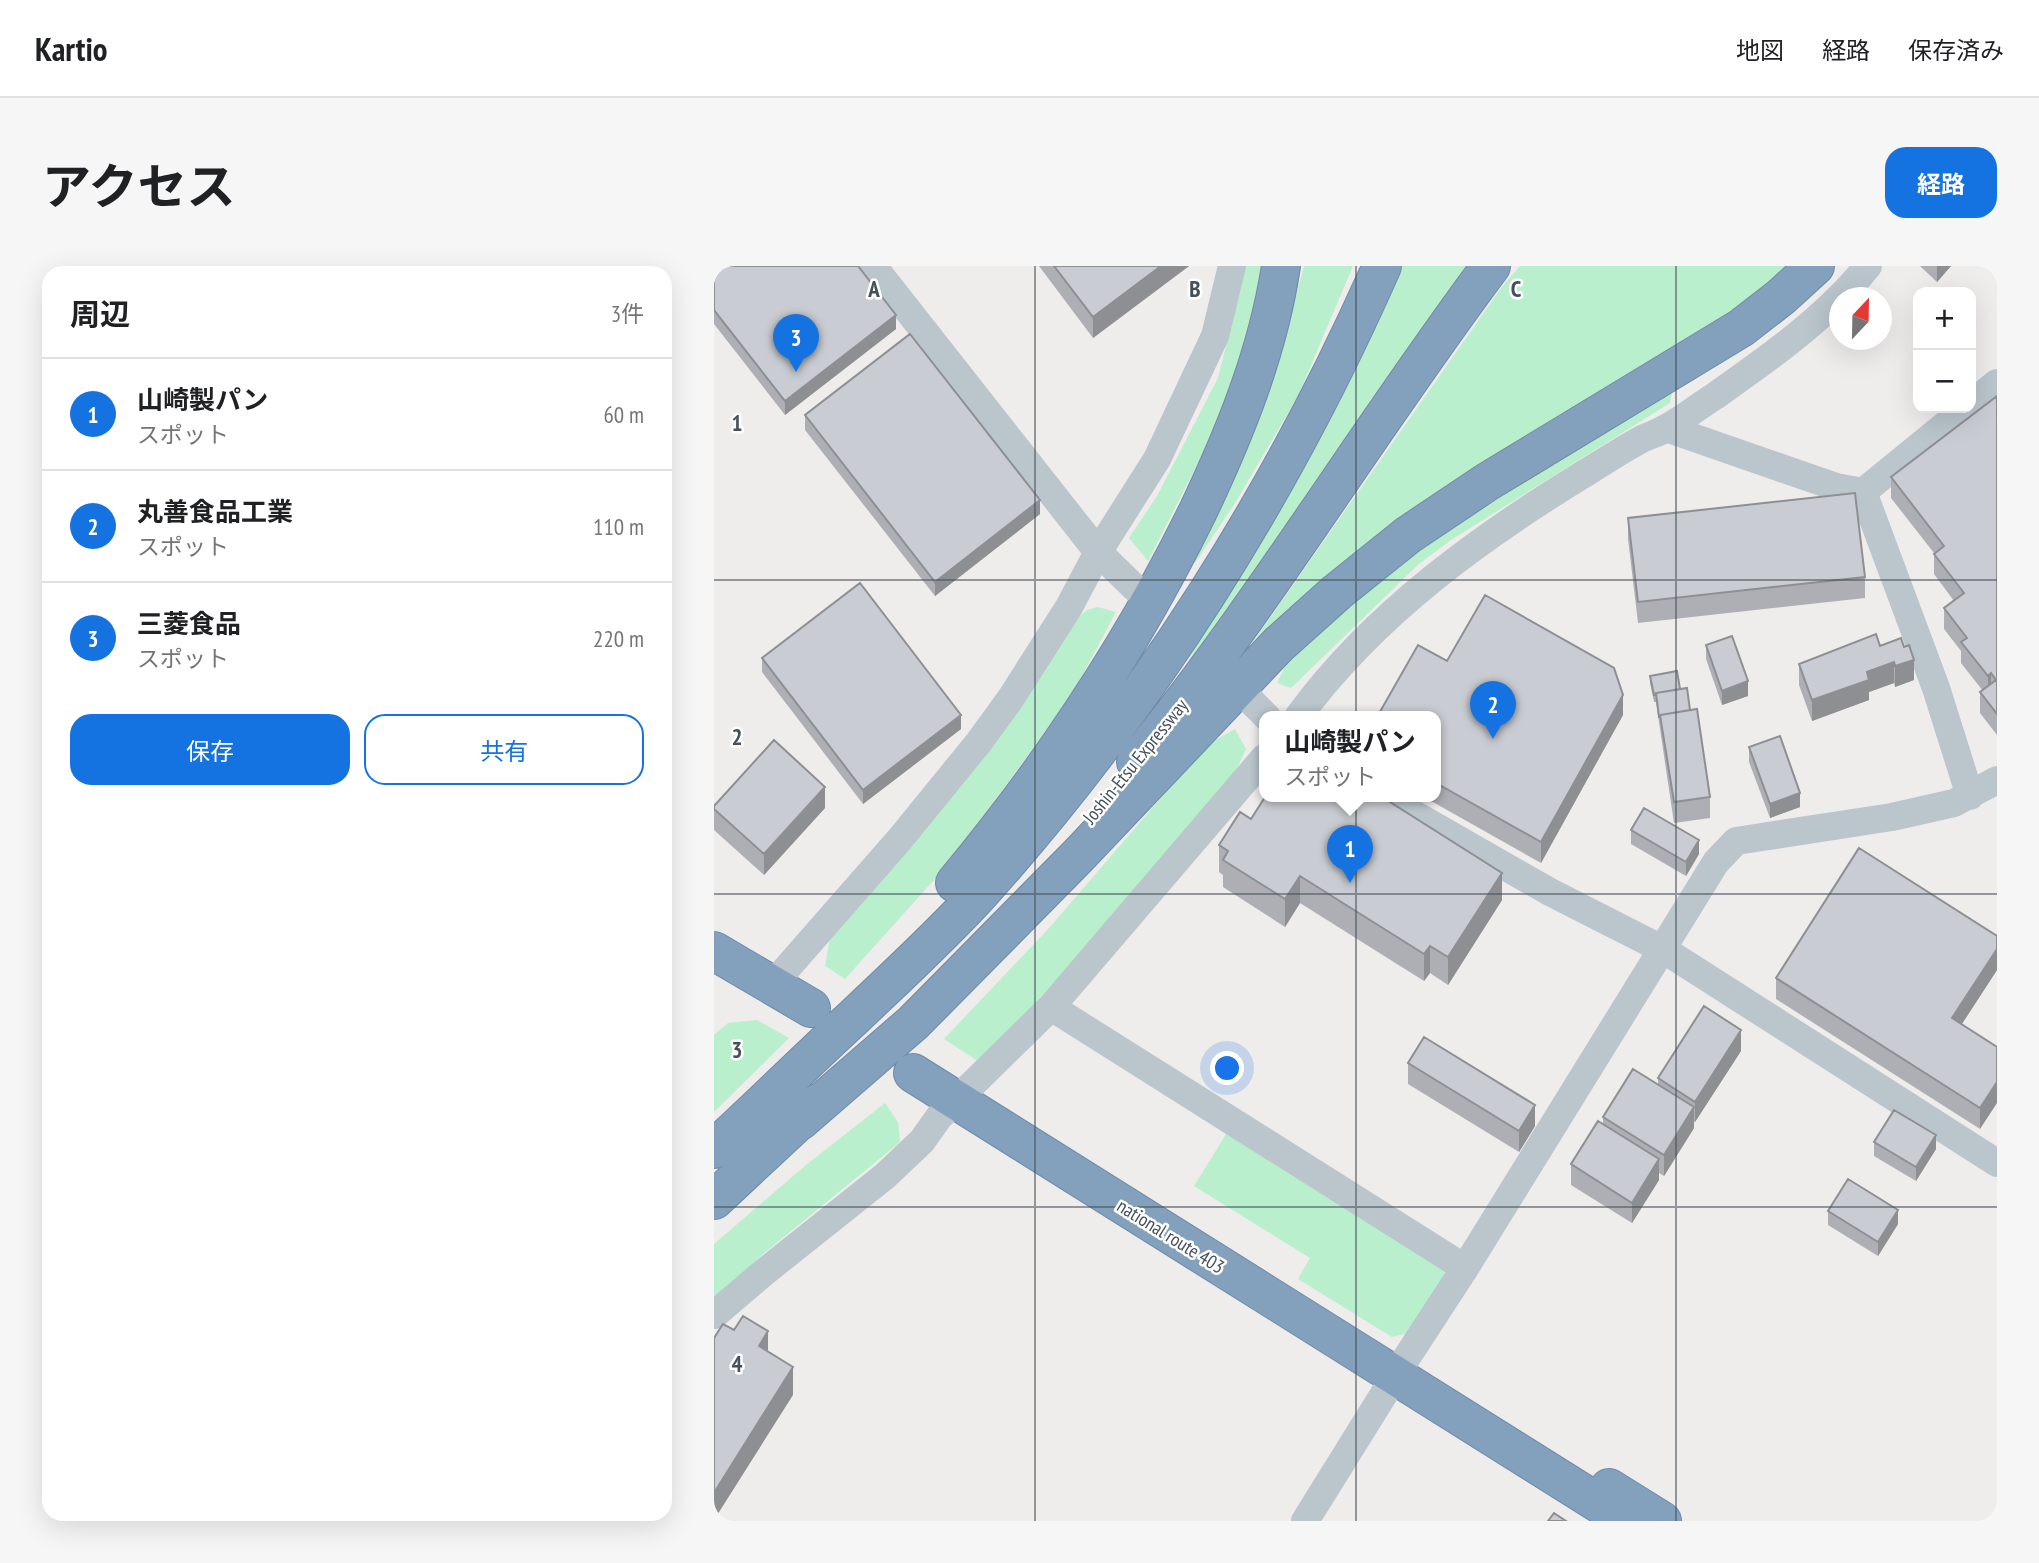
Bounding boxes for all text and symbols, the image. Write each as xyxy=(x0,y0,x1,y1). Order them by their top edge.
text: Kartio xyxy=(35,27,108,70)
text: 地図 xyxy=(1736,35,1784,66)
text: 経路 xyxy=(1822,35,1870,66)
text: 保存済み xyxy=(1908,35,2004,66)
button: 経路 xyxy=(1885,147,1997,218)
text: アクセス xyxy=(42,154,236,218)
text: A xyxy=(867,274,880,303)
text: B xyxy=(1189,274,1201,303)
text: C xyxy=(1511,274,1522,303)
north arrow xyxy=(1829,287,1892,350)
map controls xyxy=(1913,287,1976,413)
button: + xyxy=(1913,287,1976,350)
text: 周辺 xyxy=(70,294,130,333)
text: 3件 xyxy=(611,299,644,328)
pin: 3 xyxy=(773,314,819,372)
button: − xyxy=(1913,350,1976,413)
text: 山崎製パン xyxy=(137,383,268,416)
text: 1 xyxy=(88,400,99,429)
text: 60 m xyxy=(603,400,644,429)
text: 1 xyxy=(732,408,743,437)
text: スポット xyxy=(137,420,229,449)
text: 丸善食品工業 xyxy=(137,495,293,528)
text: 2 xyxy=(88,512,99,541)
text: 110 m xyxy=(593,512,644,541)
text: スポット xyxy=(137,532,229,561)
text: 三菱食品 xyxy=(137,607,241,640)
text: 3 xyxy=(88,624,99,653)
text: 220 m xyxy=(593,624,644,653)
text: スポット xyxy=(137,644,229,673)
pin: 2 xyxy=(1470,681,1516,739)
street label: Joshin-Etsu Expressway xyxy=(1077,693,1193,829)
popup xyxy=(1259,711,1441,802)
button: 保存 xyxy=(70,714,350,785)
button: 共有 xyxy=(364,714,644,785)
text: 2 xyxy=(732,722,743,751)
text: 山崎製パン xyxy=(1284,725,1416,758)
text: スポット xyxy=(1284,762,1376,791)
pin: 1 xyxy=(1327,825,1373,883)
text: 3 xyxy=(732,1035,743,1064)
your location xyxy=(1210,1051,1244,1085)
street label: national route 403 xyxy=(1113,1193,1229,1279)
text: 4 xyxy=(732,1349,743,1378)

